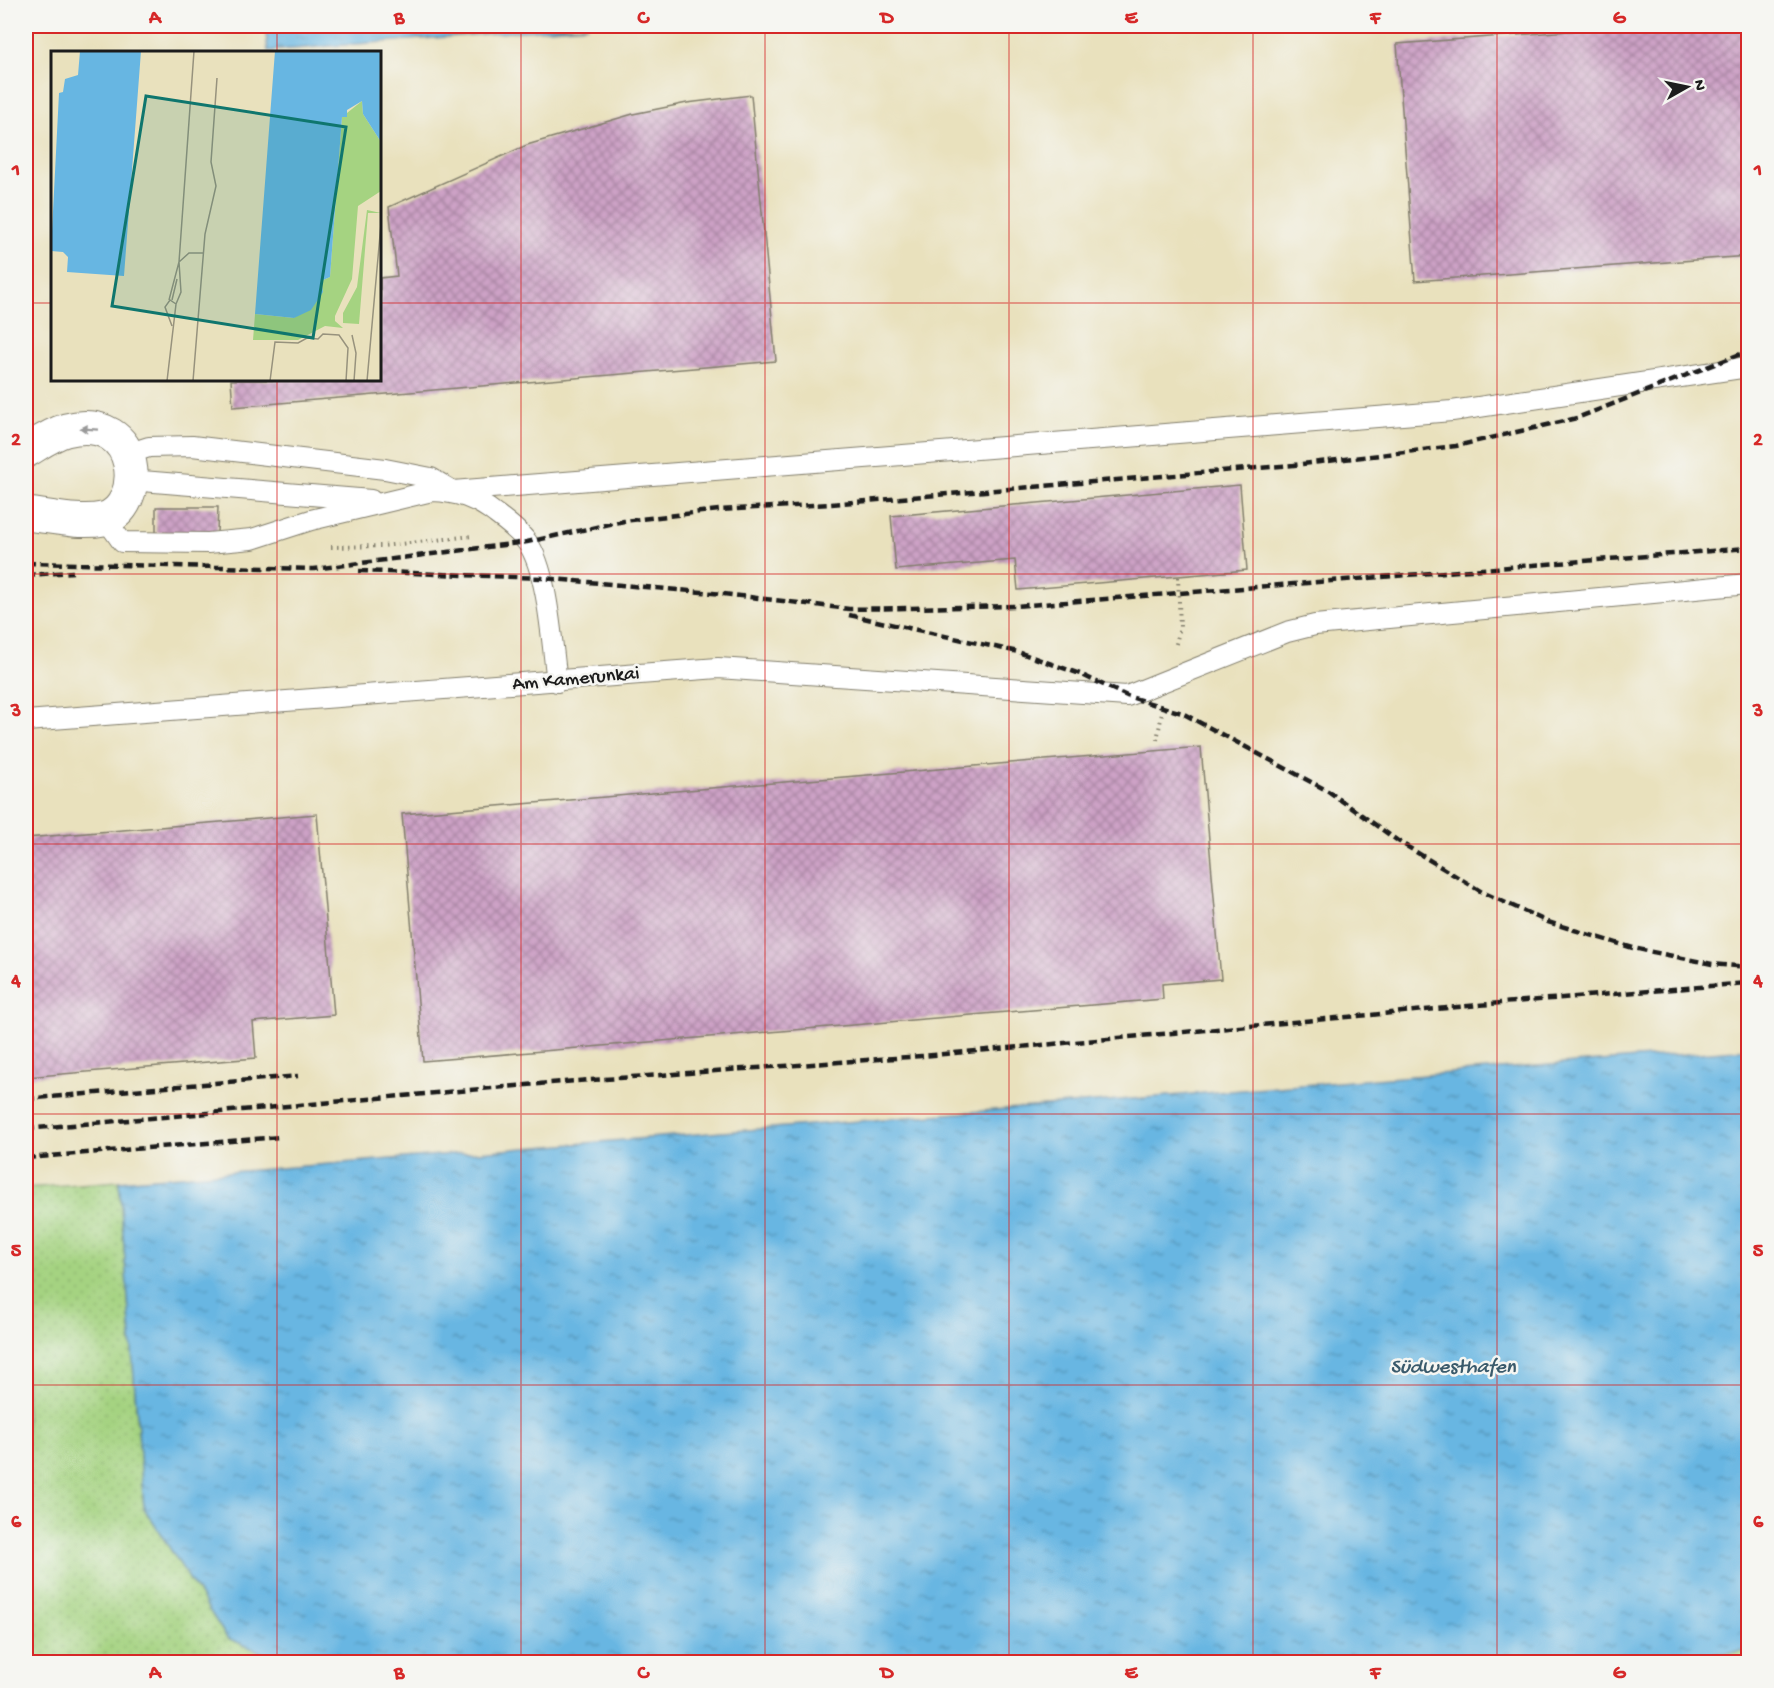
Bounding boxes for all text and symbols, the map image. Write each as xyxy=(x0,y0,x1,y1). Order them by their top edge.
text: A xyxy=(148,8,163,31)
text: B xyxy=(393,8,405,31)
text: C xyxy=(637,8,651,31)
text: D xyxy=(878,8,894,31)
text: E xyxy=(1125,8,1139,31)
text: F xyxy=(1369,8,1382,31)
text: G xyxy=(1613,8,1627,31)
inset map xyxy=(51,51,381,381)
north arrow xyxy=(1657,57,1717,117)
text: N xyxy=(1688,79,1709,92)
text: 1 xyxy=(11,160,20,183)
text: 1 xyxy=(1753,160,1762,183)
one-way arrow xyxy=(79,424,98,433)
text: 2 xyxy=(11,430,21,453)
text: 2 xyxy=(1753,430,1763,453)
street label: Am Kamerunkai xyxy=(511,663,641,697)
text: 3 xyxy=(10,701,21,724)
text: 3 xyxy=(1752,701,1763,724)
text: 4 xyxy=(10,971,21,994)
text: 4 xyxy=(1752,971,1763,994)
text: 5 xyxy=(11,1241,22,1264)
text: 5 xyxy=(1753,1241,1764,1264)
water label: Südwesthafen xyxy=(1390,1356,1517,1381)
text: 6 xyxy=(11,1512,22,1535)
text: 6 xyxy=(1753,1512,1764,1535)
text: A xyxy=(148,1663,163,1686)
text: B xyxy=(393,1663,405,1686)
text: C xyxy=(637,1663,651,1686)
text: D xyxy=(878,1663,894,1686)
text: E xyxy=(1125,1663,1139,1686)
text: F xyxy=(1369,1663,1382,1686)
text: G xyxy=(1613,1663,1627,1686)

